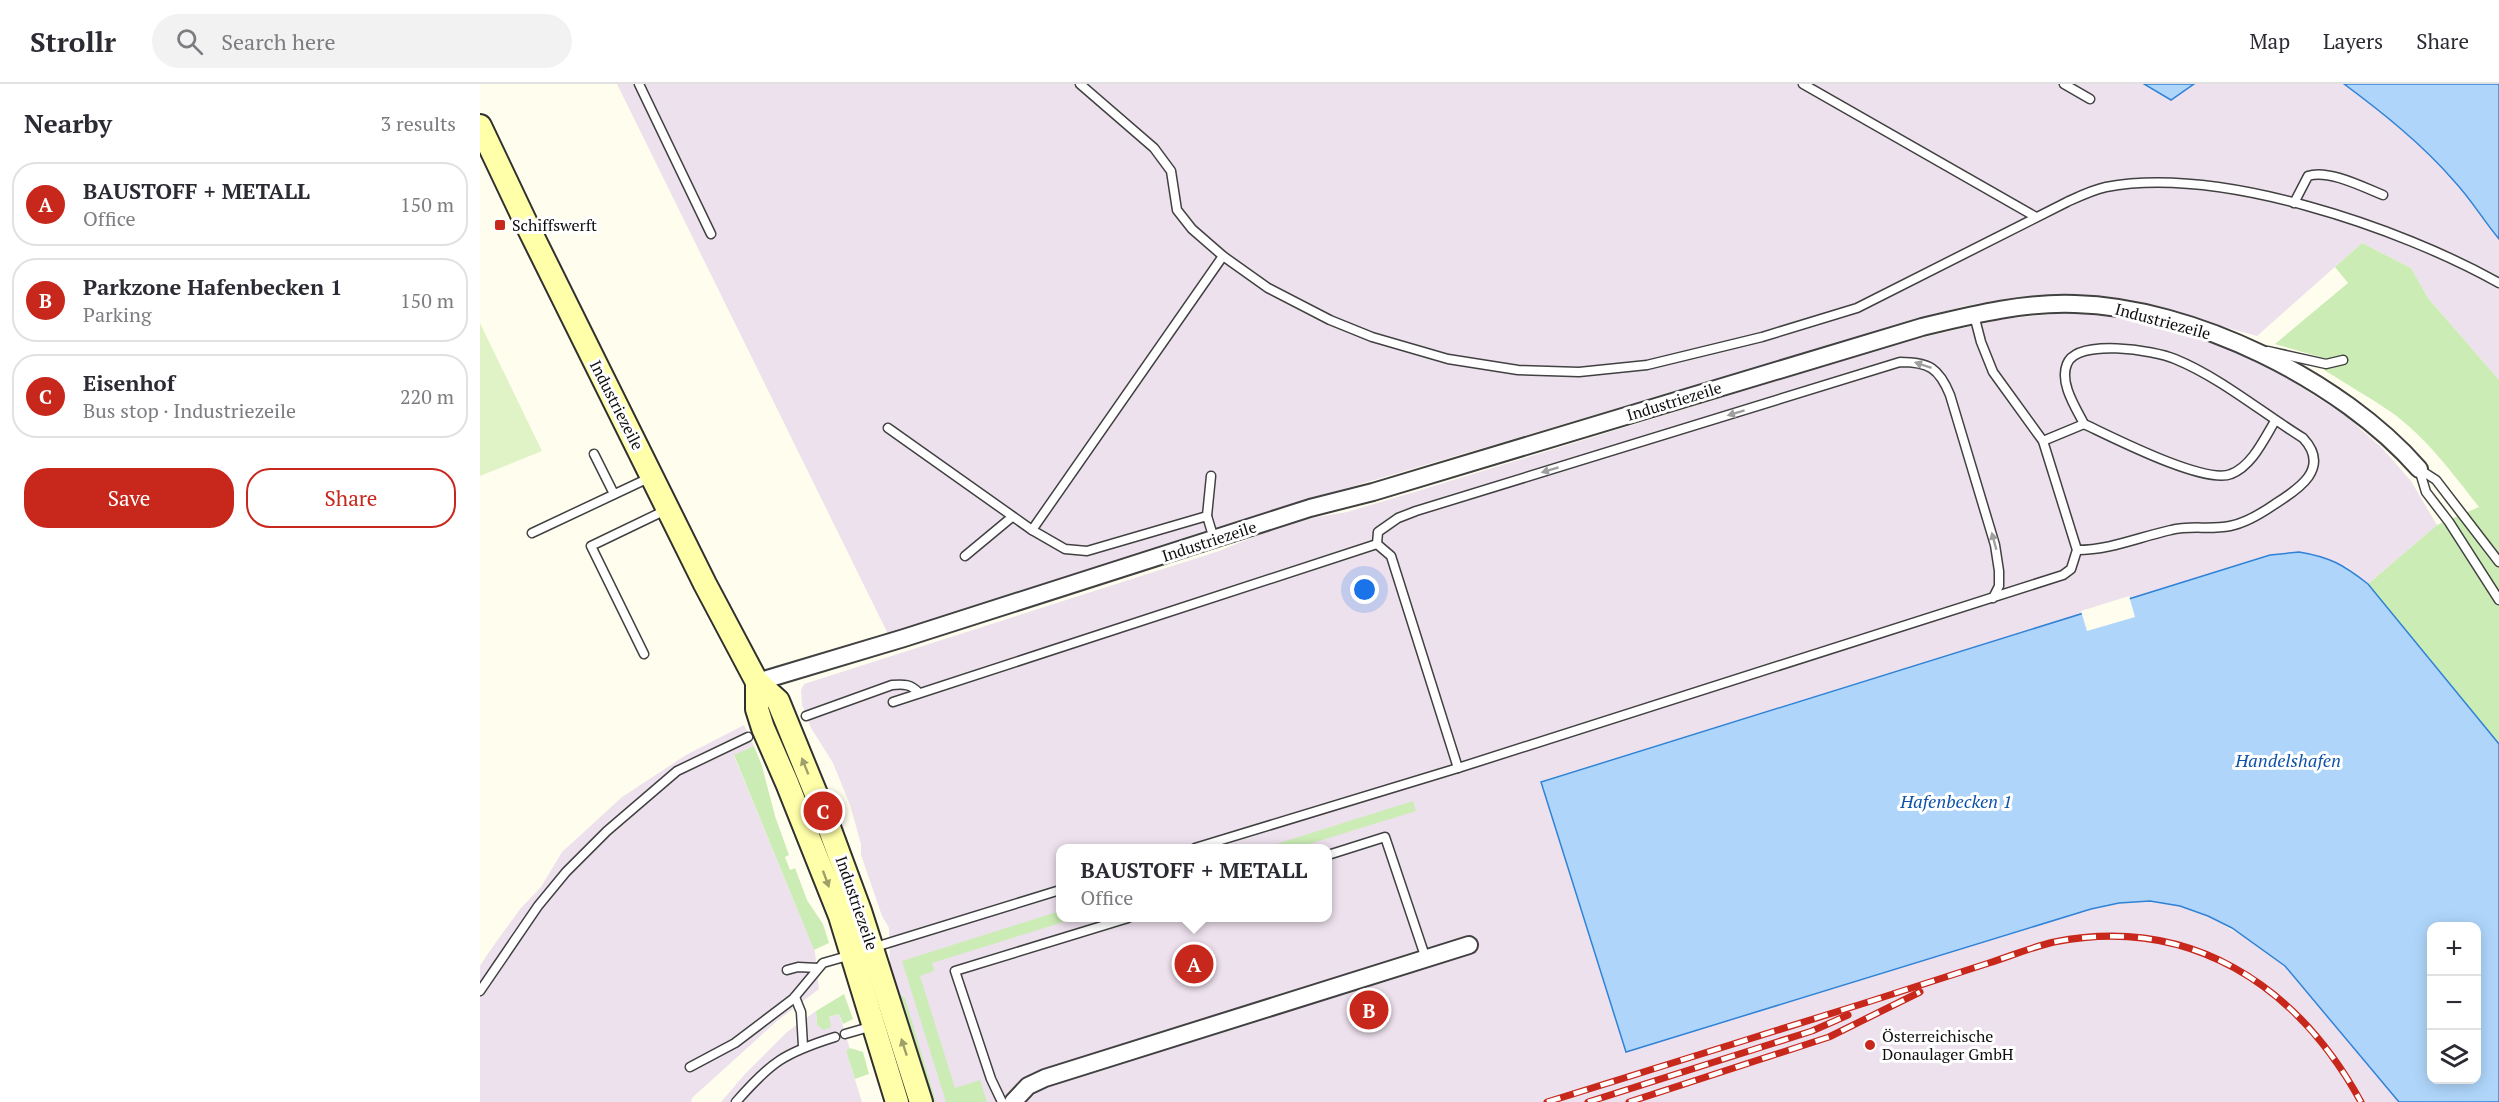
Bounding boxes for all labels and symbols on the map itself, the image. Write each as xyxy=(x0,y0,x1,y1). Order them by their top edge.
place label: Schiffswerft xyxy=(512,214,597,236)
marker: Schiffswerft xyxy=(493,218,507,232)
street label: Industriezeile xyxy=(2113,298,2213,344)
street label: Industriezeile xyxy=(585,356,649,454)
one-way arrow xyxy=(1914,360,1932,369)
street label: Industriezeile xyxy=(1624,376,1724,426)
one-way arrow xyxy=(1727,409,1745,418)
one-way arrow xyxy=(1541,466,1559,475)
street label: Industriezeile xyxy=(1159,515,1259,567)
one-way arrow xyxy=(1988,532,1998,550)
your location xyxy=(1350,575,1379,604)
water label: Handelshafen xyxy=(2234,748,2341,772)
one-way arrow xyxy=(800,757,809,775)
pin: C xyxy=(804,788,842,834)
water label: Hafenbecken 1 xyxy=(1899,789,2012,813)
street label: Industriezeile xyxy=(831,853,883,953)
one-way arrow xyxy=(822,870,832,888)
pin: A xyxy=(1174,942,1214,986)
pin: B xyxy=(1350,988,1388,1032)
place label: Österreichische Donaulager GmbH xyxy=(1882,1025,2014,1065)
one-way arrow xyxy=(898,1038,908,1056)
marker: Österreichische Donaulager GmbH xyxy=(1863,1038,1877,1052)

